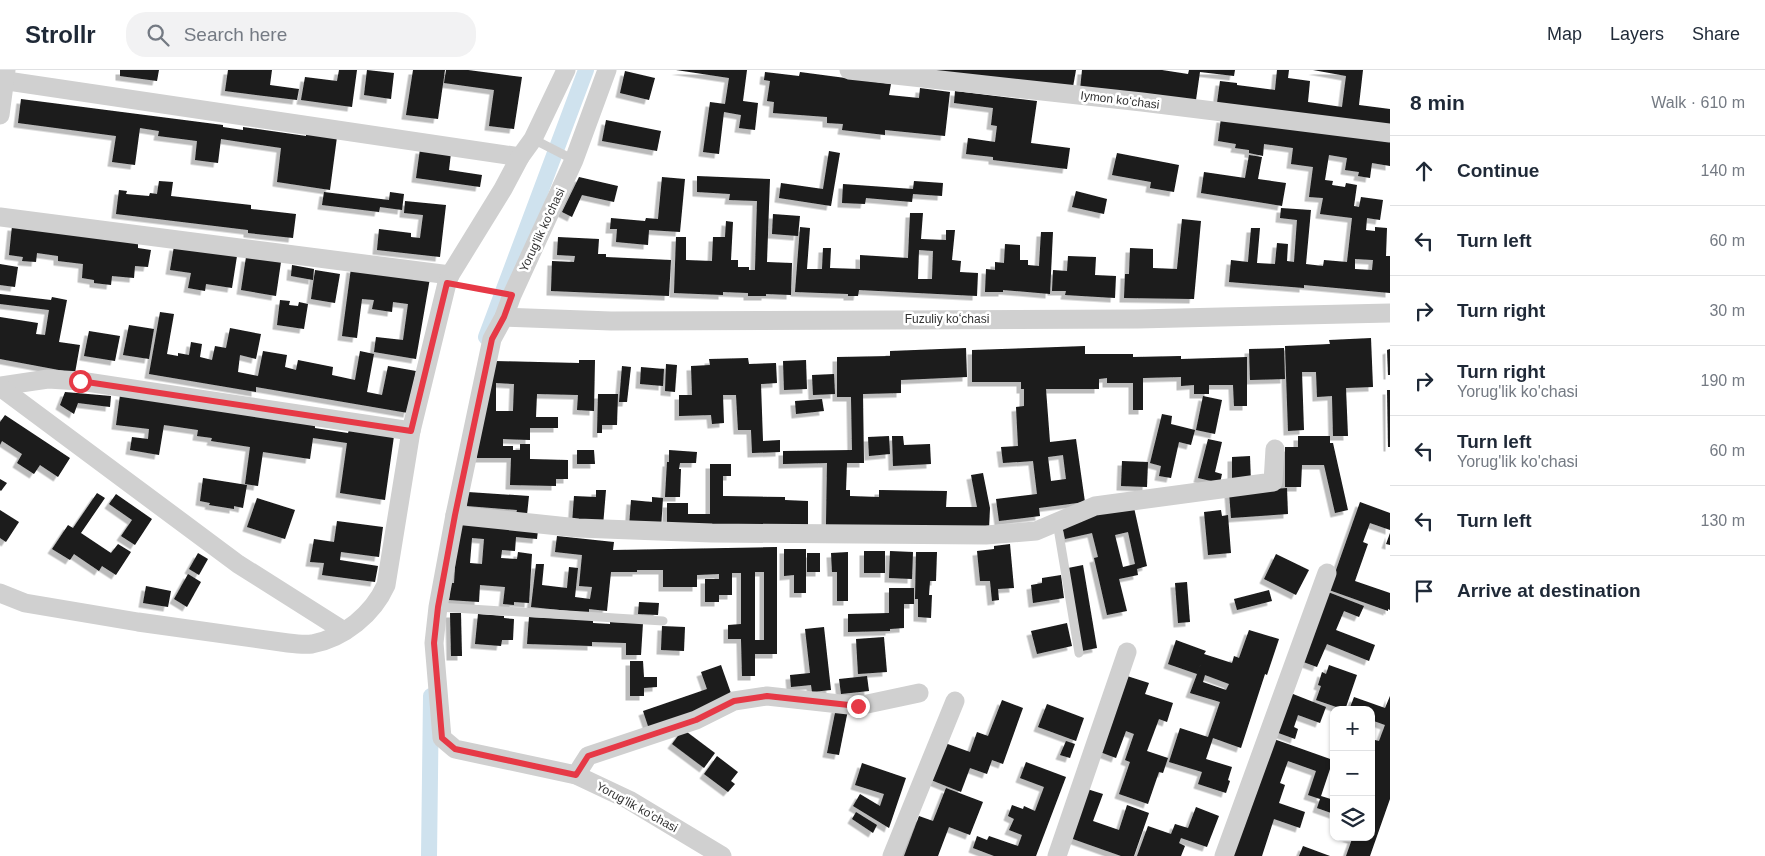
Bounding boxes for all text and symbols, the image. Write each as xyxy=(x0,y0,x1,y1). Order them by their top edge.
search box xyxy=(126,12,476,57)
text: Strollr xyxy=(25,21,96,48)
icon: search xyxy=(144,21,172,49)
text: Search here xyxy=(184,24,287,45)
text: Map xyxy=(1547,24,1582,44)
text: Layers xyxy=(1610,24,1664,44)
text: Share xyxy=(1692,24,1740,44)
street label: Iymon koʻchasi xyxy=(1080,88,1160,112)
text: 8 min xyxy=(1410,91,1465,114)
text: Walk · 610 m xyxy=(1651,94,1745,111)
icon: ahead xyxy=(1410,157,1438,185)
text: Continue xyxy=(1457,160,1539,181)
text: 140 m xyxy=(1701,162,1745,179)
street label: Yorug'lik ko'chasi xyxy=(516,186,568,274)
icon: left xyxy=(1410,227,1438,255)
text: Turn left xyxy=(1457,230,1532,251)
text: 60 m xyxy=(1709,232,1745,249)
icon: right xyxy=(1410,297,1438,325)
text: Turn right xyxy=(1457,300,1545,321)
text: 30 m xyxy=(1709,302,1745,319)
street label: Fuzuliy koʻchasi xyxy=(905,312,989,326)
text: Turn right xyxy=(1457,361,1545,382)
icon: right xyxy=(1410,367,1438,395)
route start xyxy=(69,370,92,393)
text: 190 m xyxy=(1701,372,1745,389)
text: Yorug'lik ko'chasi xyxy=(1457,383,1578,400)
text: Turn left xyxy=(1457,431,1532,452)
icon: left xyxy=(1410,437,1438,465)
text: 60 m xyxy=(1709,442,1745,459)
text: Yorug'lik ko'chasi xyxy=(1457,453,1578,470)
icon: left xyxy=(1410,507,1438,535)
text: Turn left xyxy=(1457,510,1532,531)
text: 130 m xyxy=(1701,512,1745,529)
icon: arrive xyxy=(1410,577,1438,605)
text: Arrive at destination xyxy=(1457,580,1641,601)
route end xyxy=(847,695,870,718)
map controls xyxy=(1330,706,1375,841)
button: + xyxy=(1330,706,1375,751)
button: − xyxy=(1330,751,1375,796)
street label: Yorug'lik ko'chasi xyxy=(594,779,680,835)
button: layers xyxy=(1330,796,1375,841)

